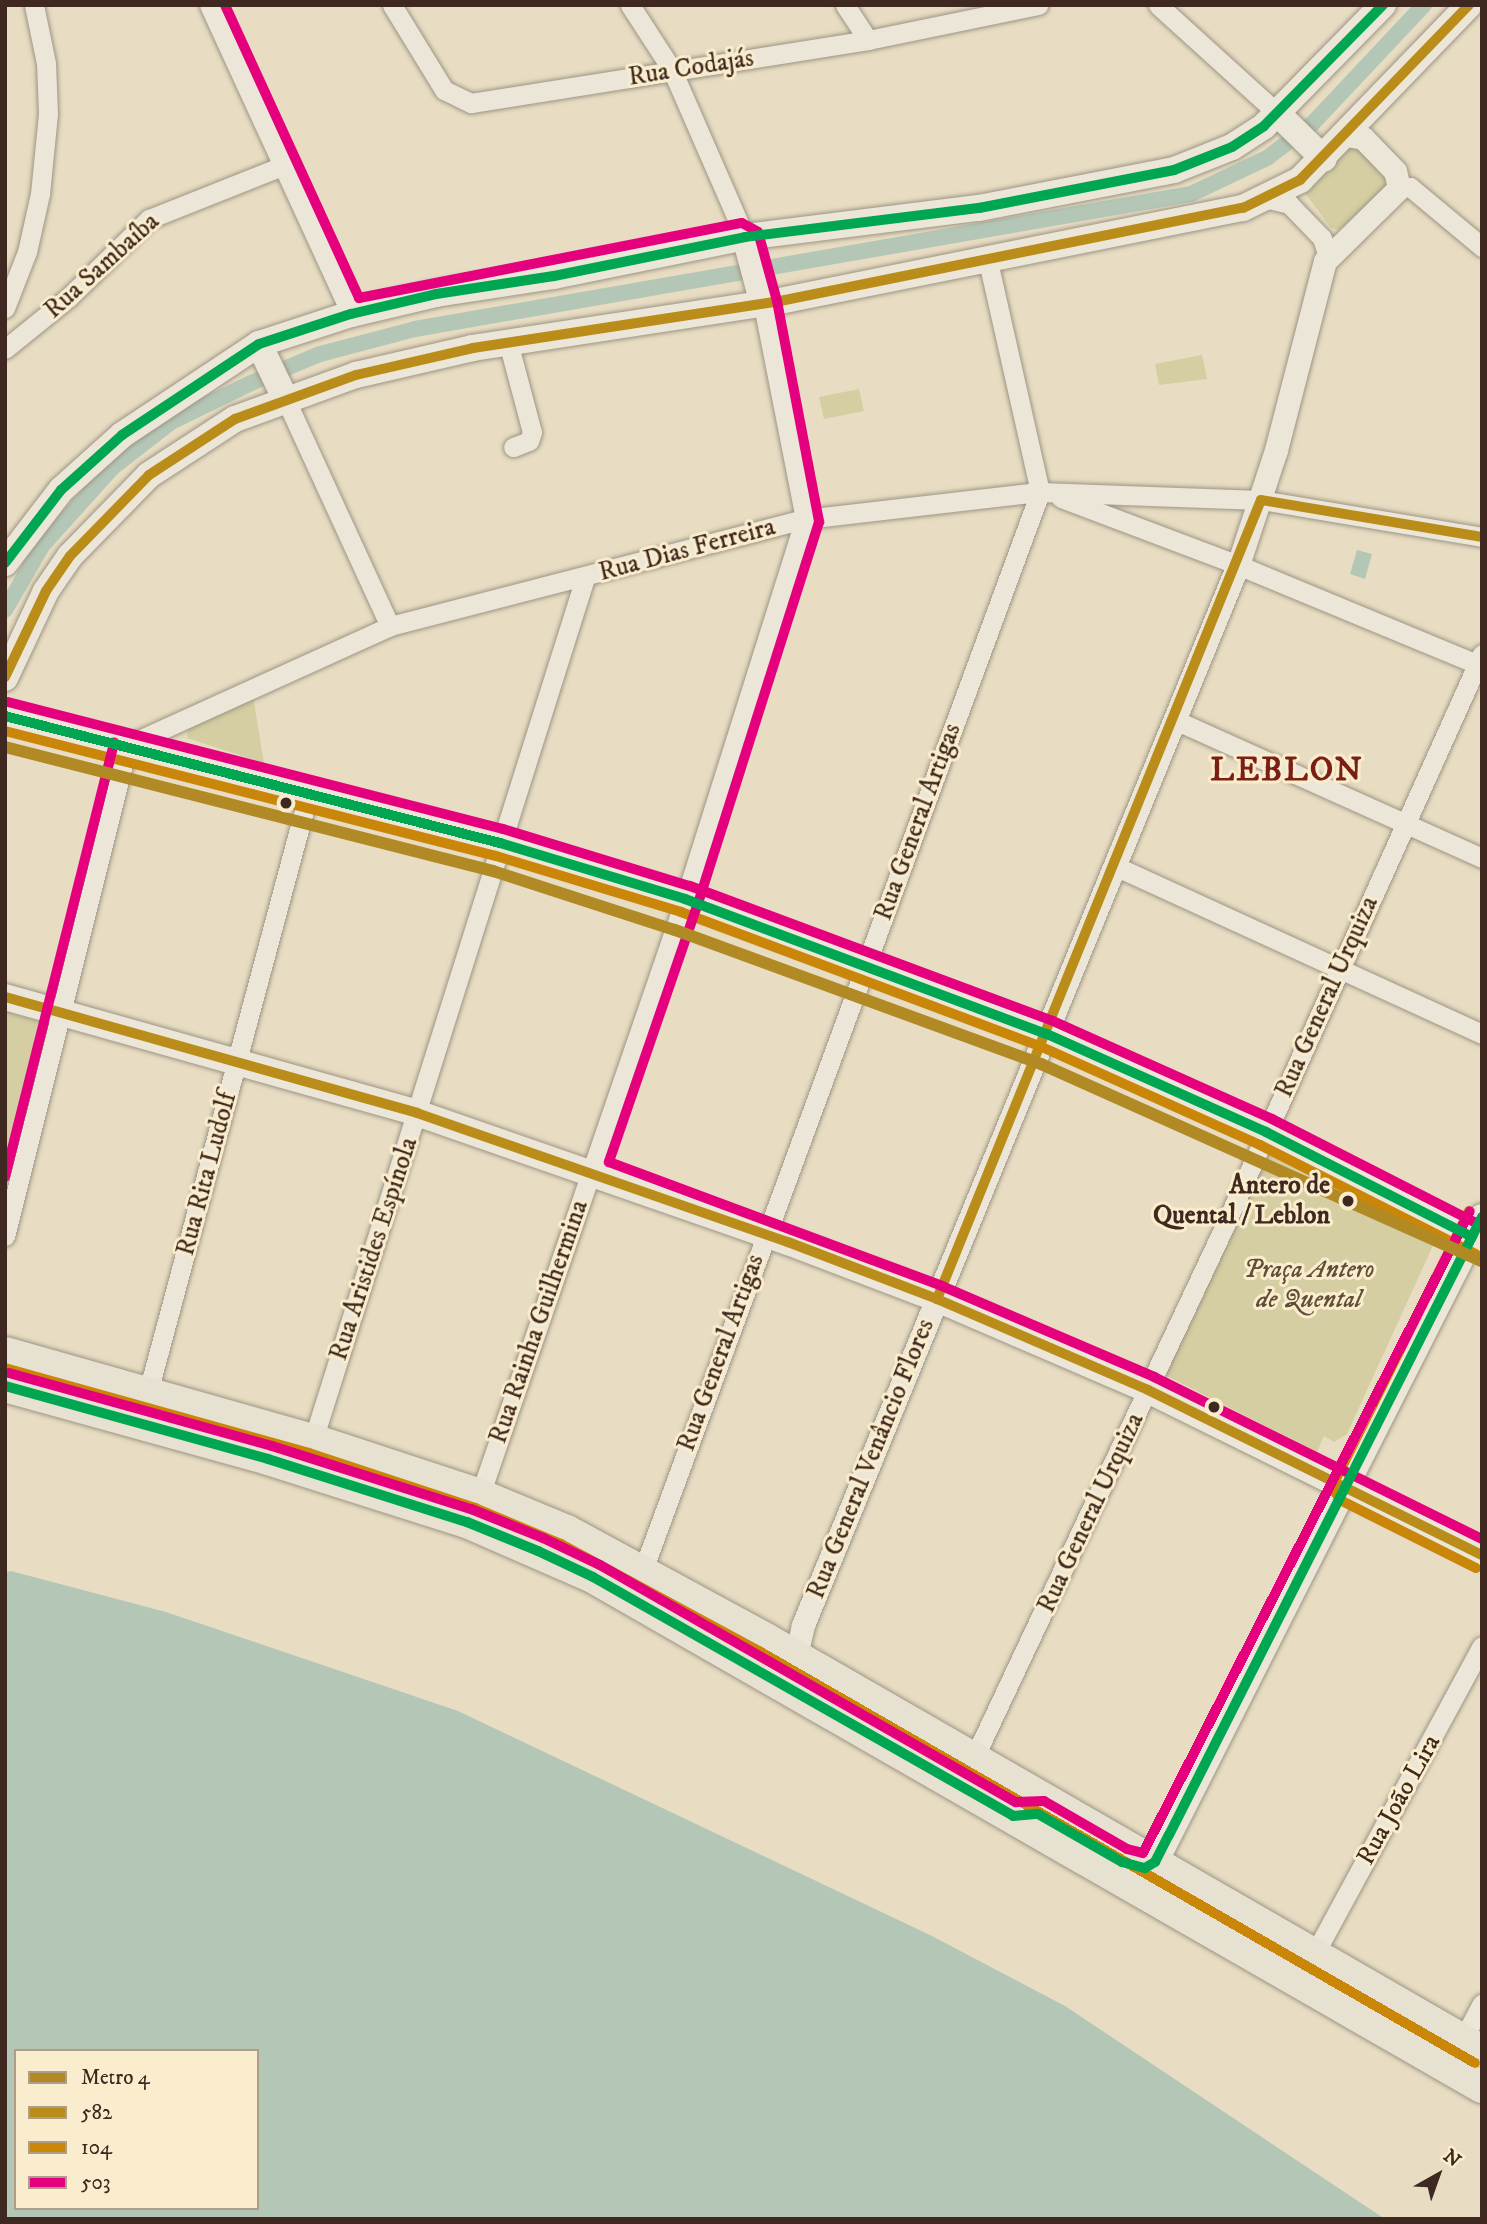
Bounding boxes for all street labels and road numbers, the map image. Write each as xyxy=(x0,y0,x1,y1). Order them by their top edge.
street label: Rua Codajás xyxy=(626,43,756,93)
street label: Rua Sambaíba xyxy=(38,206,166,326)
street label: Rua Dias Ferreira xyxy=(595,511,779,589)
street label: Rua General Artigas xyxy=(868,719,968,925)
street label: Rua General Urquiza xyxy=(1269,891,1385,1103)
street label: Rua Rita Ludolf xyxy=(170,1089,244,1259)
street label: Rua Aristides Espínola xyxy=(323,1133,425,1365)
street label: Rua Rainha Guilhermina xyxy=(483,1196,595,1448)
street label: Rua General Artigas xyxy=(671,1250,771,1456)
street label: Rua General Venâncio Flores xyxy=(800,1314,942,1604)
street label: Rua General Urquiza xyxy=(1031,1408,1151,1618)
street label: Rua João Lira xyxy=(1350,1729,1448,1871)

